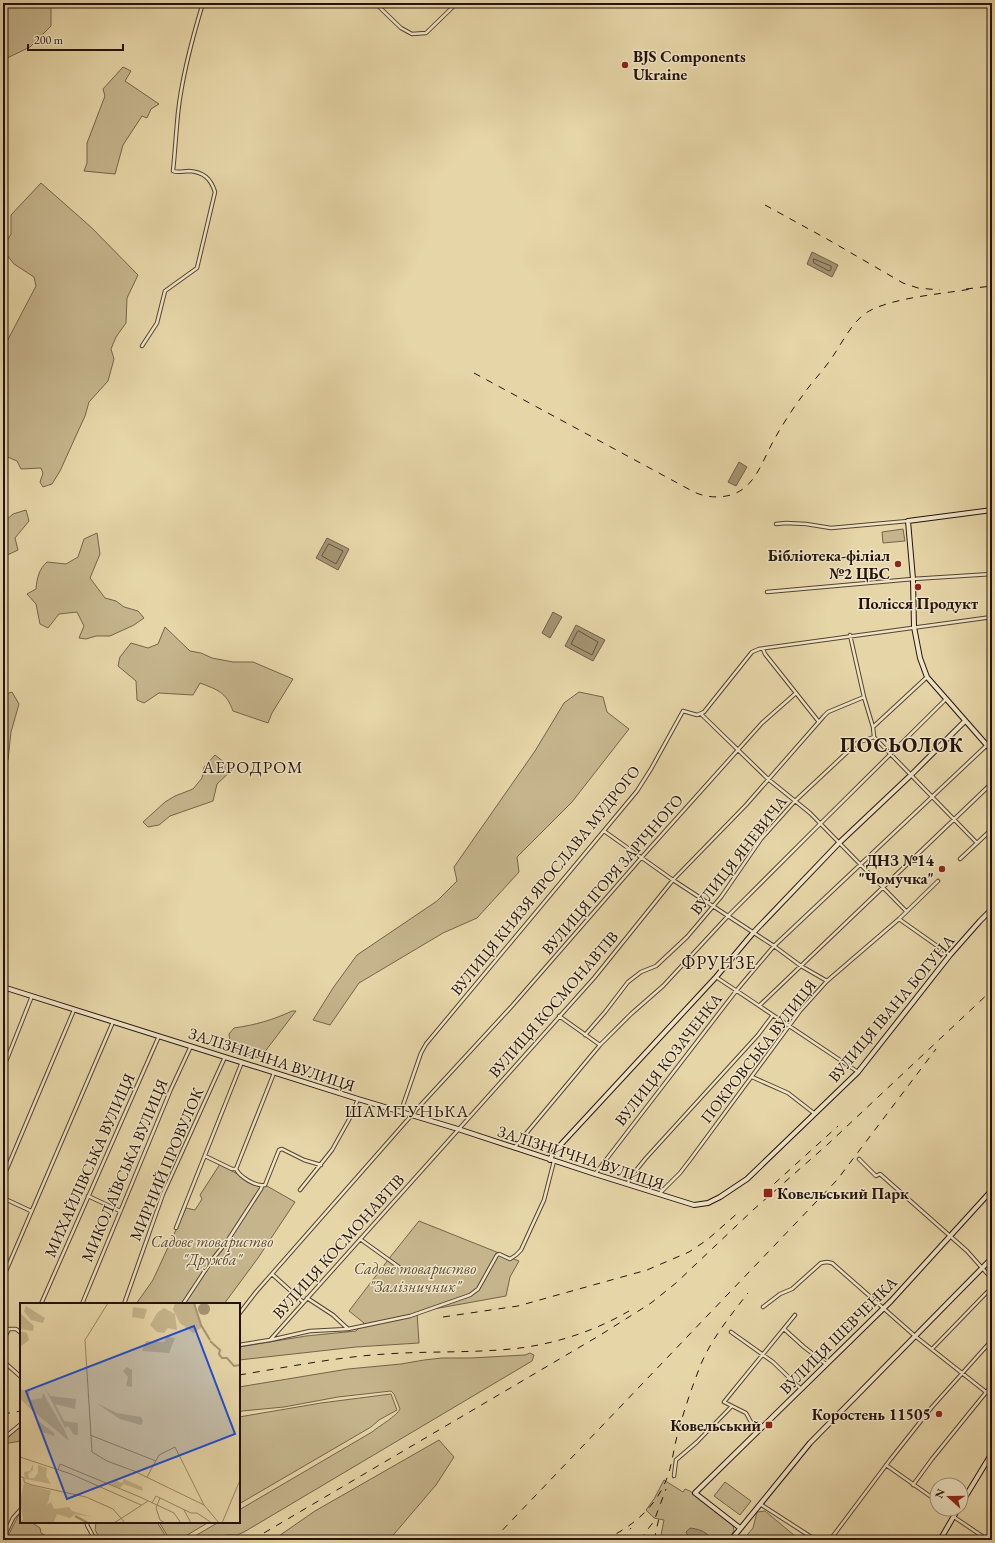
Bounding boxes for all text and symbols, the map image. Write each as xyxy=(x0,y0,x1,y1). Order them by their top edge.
scale bar xyxy=(28,26,123,52)
text: 200 m xyxy=(34,32,64,48)
place label: BJS Components Ukraine xyxy=(633,46,746,85)
marker: BJS Components Ukraine xyxy=(620,60,630,70)
place label: Бібліотека-філіал №2 ЦБС xyxy=(768,545,890,584)
marker: Бібліотека-філіал №2 ЦБС xyxy=(893,559,903,569)
marker: Полісся Продукт xyxy=(913,582,923,592)
place label: Полісся Продукт xyxy=(858,593,979,614)
district label: ПОСЬОЛОК xyxy=(840,732,964,758)
district label: АЕРОДРОМ xyxy=(202,756,303,778)
street label: ВУЛИЦЯ КНЯЗЯ ЯРОСЛАВА МУДРОГО xyxy=(446,761,645,1000)
street label: ВУЛИЦЯ ІГОРЯ ЗАРІЧНОГО xyxy=(537,790,688,959)
street label: ВУЛИЦЯ ЯНЕВИЧА xyxy=(685,791,792,919)
place label: ДНЗ №14 "Чомучка" xyxy=(858,850,935,889)
marker: ДНЗ №14 "Чомучка" xyxy=(937,864,947,874)
street label: ВУЛИЦЯ КОСМОНАВТІВ xyxy=(484,927,623,1082)
street label: ВУЛИЦЯ ІВАНА БОГУНА xyxy=(823,930,960,1086)
district label: ФРУНЗЕ xyxy=(681,951,757,974)
street label: ПОКРОВСЬКА ВУЛИЦЯ xyxy=(696,975,821,1128)
street label: ВУЛИЦЯ КОЗАЧЕНКА xyxy=(610,988,727,1130)
street label: ЗАЛІЗНИЧНА ВУЛИЦЯ xyxy=(186,1023,358,1096)
street label: МИХАЙЛІВСЬКА ВУЛИЦЯ xyxy=(39,1070,140,1261)
street label: МИКОЛАЇВСЬКА ВУЛИЦЯ xyxy=(76,1075,173,1265)
street label: МИРНИЙ ПРОВУЛОК xyxy=(125,1084,208,1244)
district label: ШАМПУНЬКА xyxy=(345,1100,469,1122)
street label: ЗАЛІЗНИЧНА ВУЛИЦЯ xyxy=(495,1121,667,1194)
street label: ВУЛИЦЯ КОСМОНАВТІВ xyxy=(268,1170,409,1323)
place label: Ковельський Парк xyxy=(777,1183,909,1204)
marker: Ковельський Парк xyxy=(762,1187,774,1199)
park label: Садове товариство "Дружба" xyxy=(151,1231,273,1270)
park label: Садове товариство "Залізничник" xyxy=(354,1258,476,1297)
street label: ВУЛИЦЯ ШЕВЧЕНКА xyxy=(775,1271,902,1399)
inset map xyxy=(20,1303,240,1523)
place label: Коростень 11505 xyxy=(812,1404,931,1425)
marker: Коростень 11505 xyxy=(934,1409,944,1419)
place label: Ковельський xyxy=(670,1415,762,1436)
marker: Ковельський xyxy=(764,1420,774,1430)
north arrow xyxy=(929,1477,969,1517)
text: N xyxy=(932,1487,948,1500)

